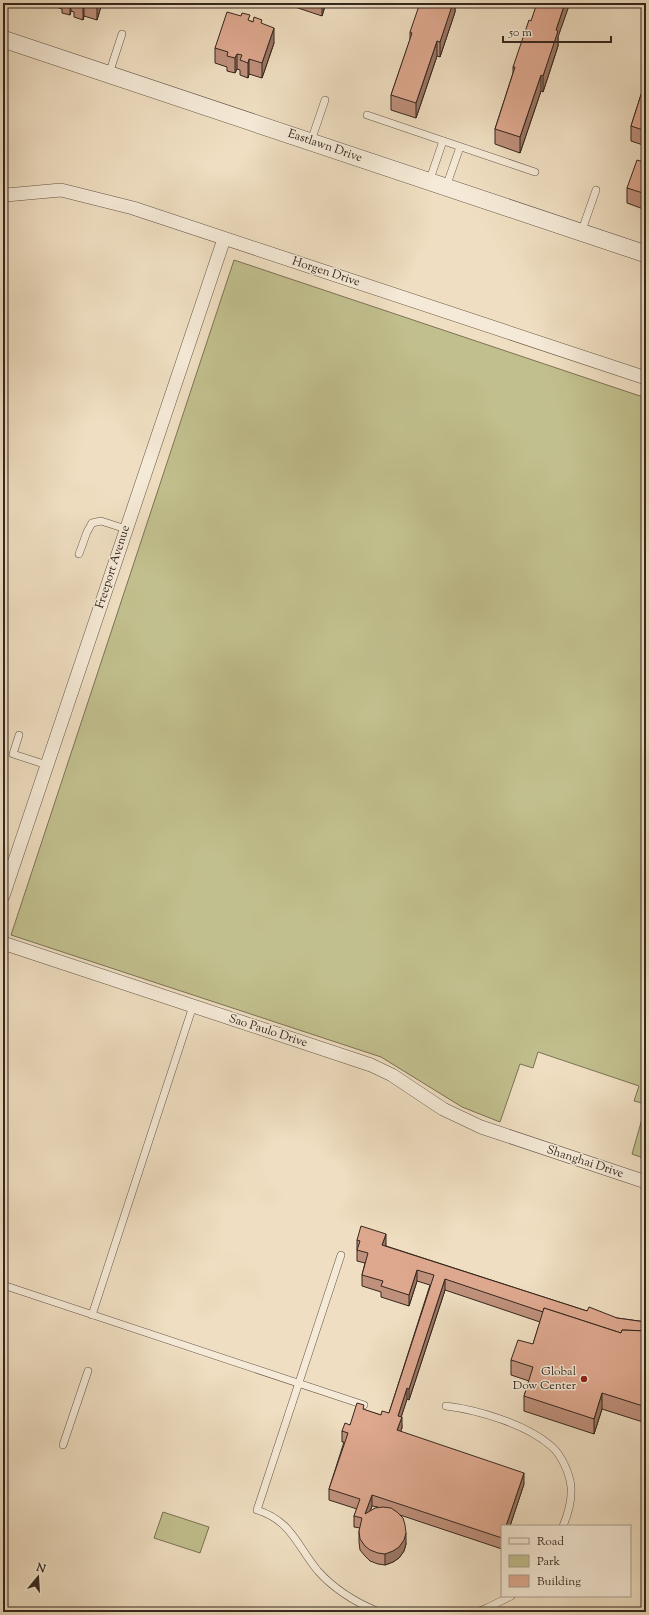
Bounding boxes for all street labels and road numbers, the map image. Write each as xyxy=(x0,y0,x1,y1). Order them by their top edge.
street label: Eastlawn Drive xyxy=(285,125,365,167)
street label: Horgen Drive xyxy=(290,253,363,292)
street label: Freeport Avenue xyxy=(91,523,135,611)
street label: Sao Paulo Drive xyxy=(226,1010,310,1052)
street label: Shanghai Drive xyxy=(544,1141,626,1183)

